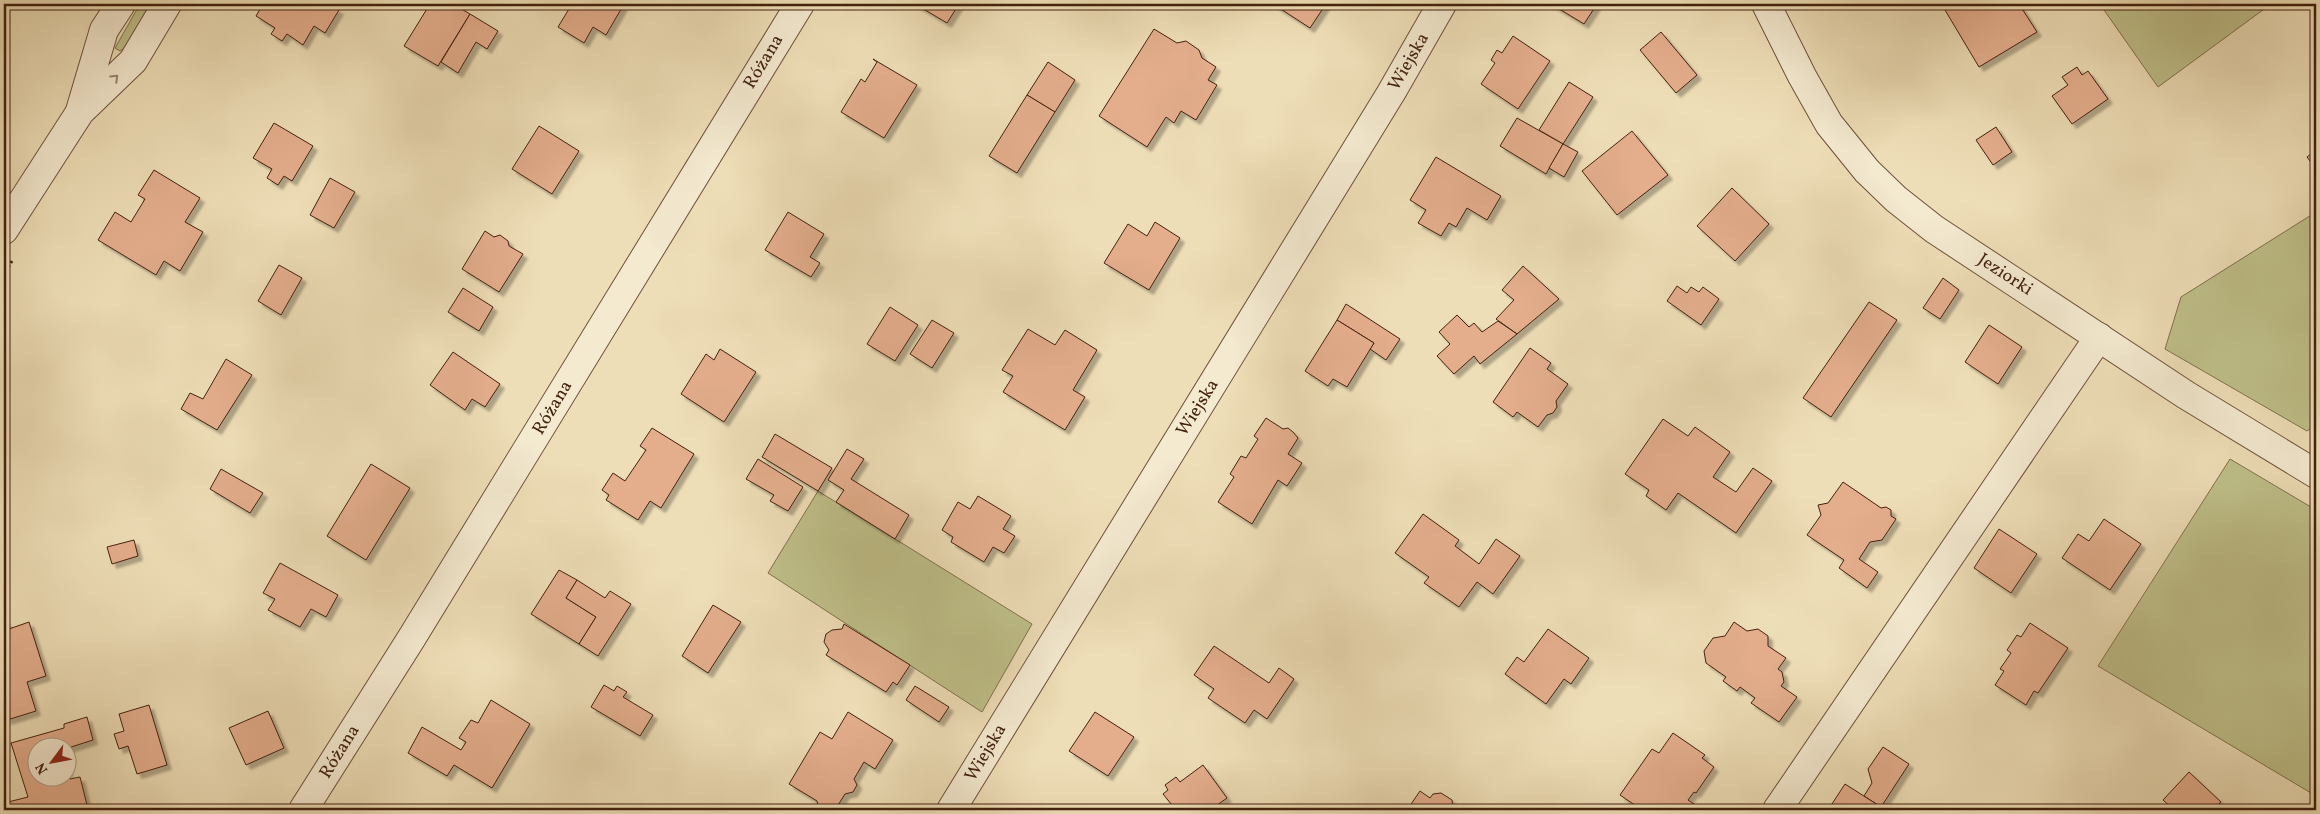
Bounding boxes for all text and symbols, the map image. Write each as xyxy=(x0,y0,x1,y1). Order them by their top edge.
street label: Wiejska xyxy=(1382,28,1436,96)
street label: Różana xyxy=(738,30,790,94)
one-way arrow xyxy=(109,75,118,84)
street label: Jeziorki xyxy=(1973,248,2037,302)
street label: Wiejska xyxy=(1171,375,1225,441)
street label: Różana xyxy=(527,376,579,440)
street label: Różana xyxy=(314,720,366,784)
street label: Wiejska xyxy=(959,720,1013,786)
north arrow xyxy=(28,736,78,786)
text: N xyxy=(31,759,53,777)

